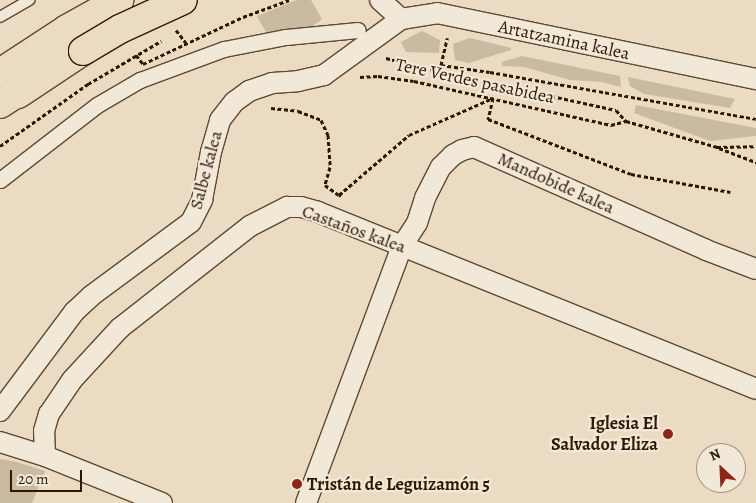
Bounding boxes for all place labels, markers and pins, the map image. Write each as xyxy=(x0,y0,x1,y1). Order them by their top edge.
place label: Iglesia El Salvador Eliza xyxy=(551,413,658,456)
marker: Iglesia El Salvador Eliza xyxy=(662,428,674,440)
place label: Tristán de Leguizamón 5 xyxy=(307,473,490,495)
marker: Tristán de Leguizamón 5 xyxy=(291,478,303,490)

